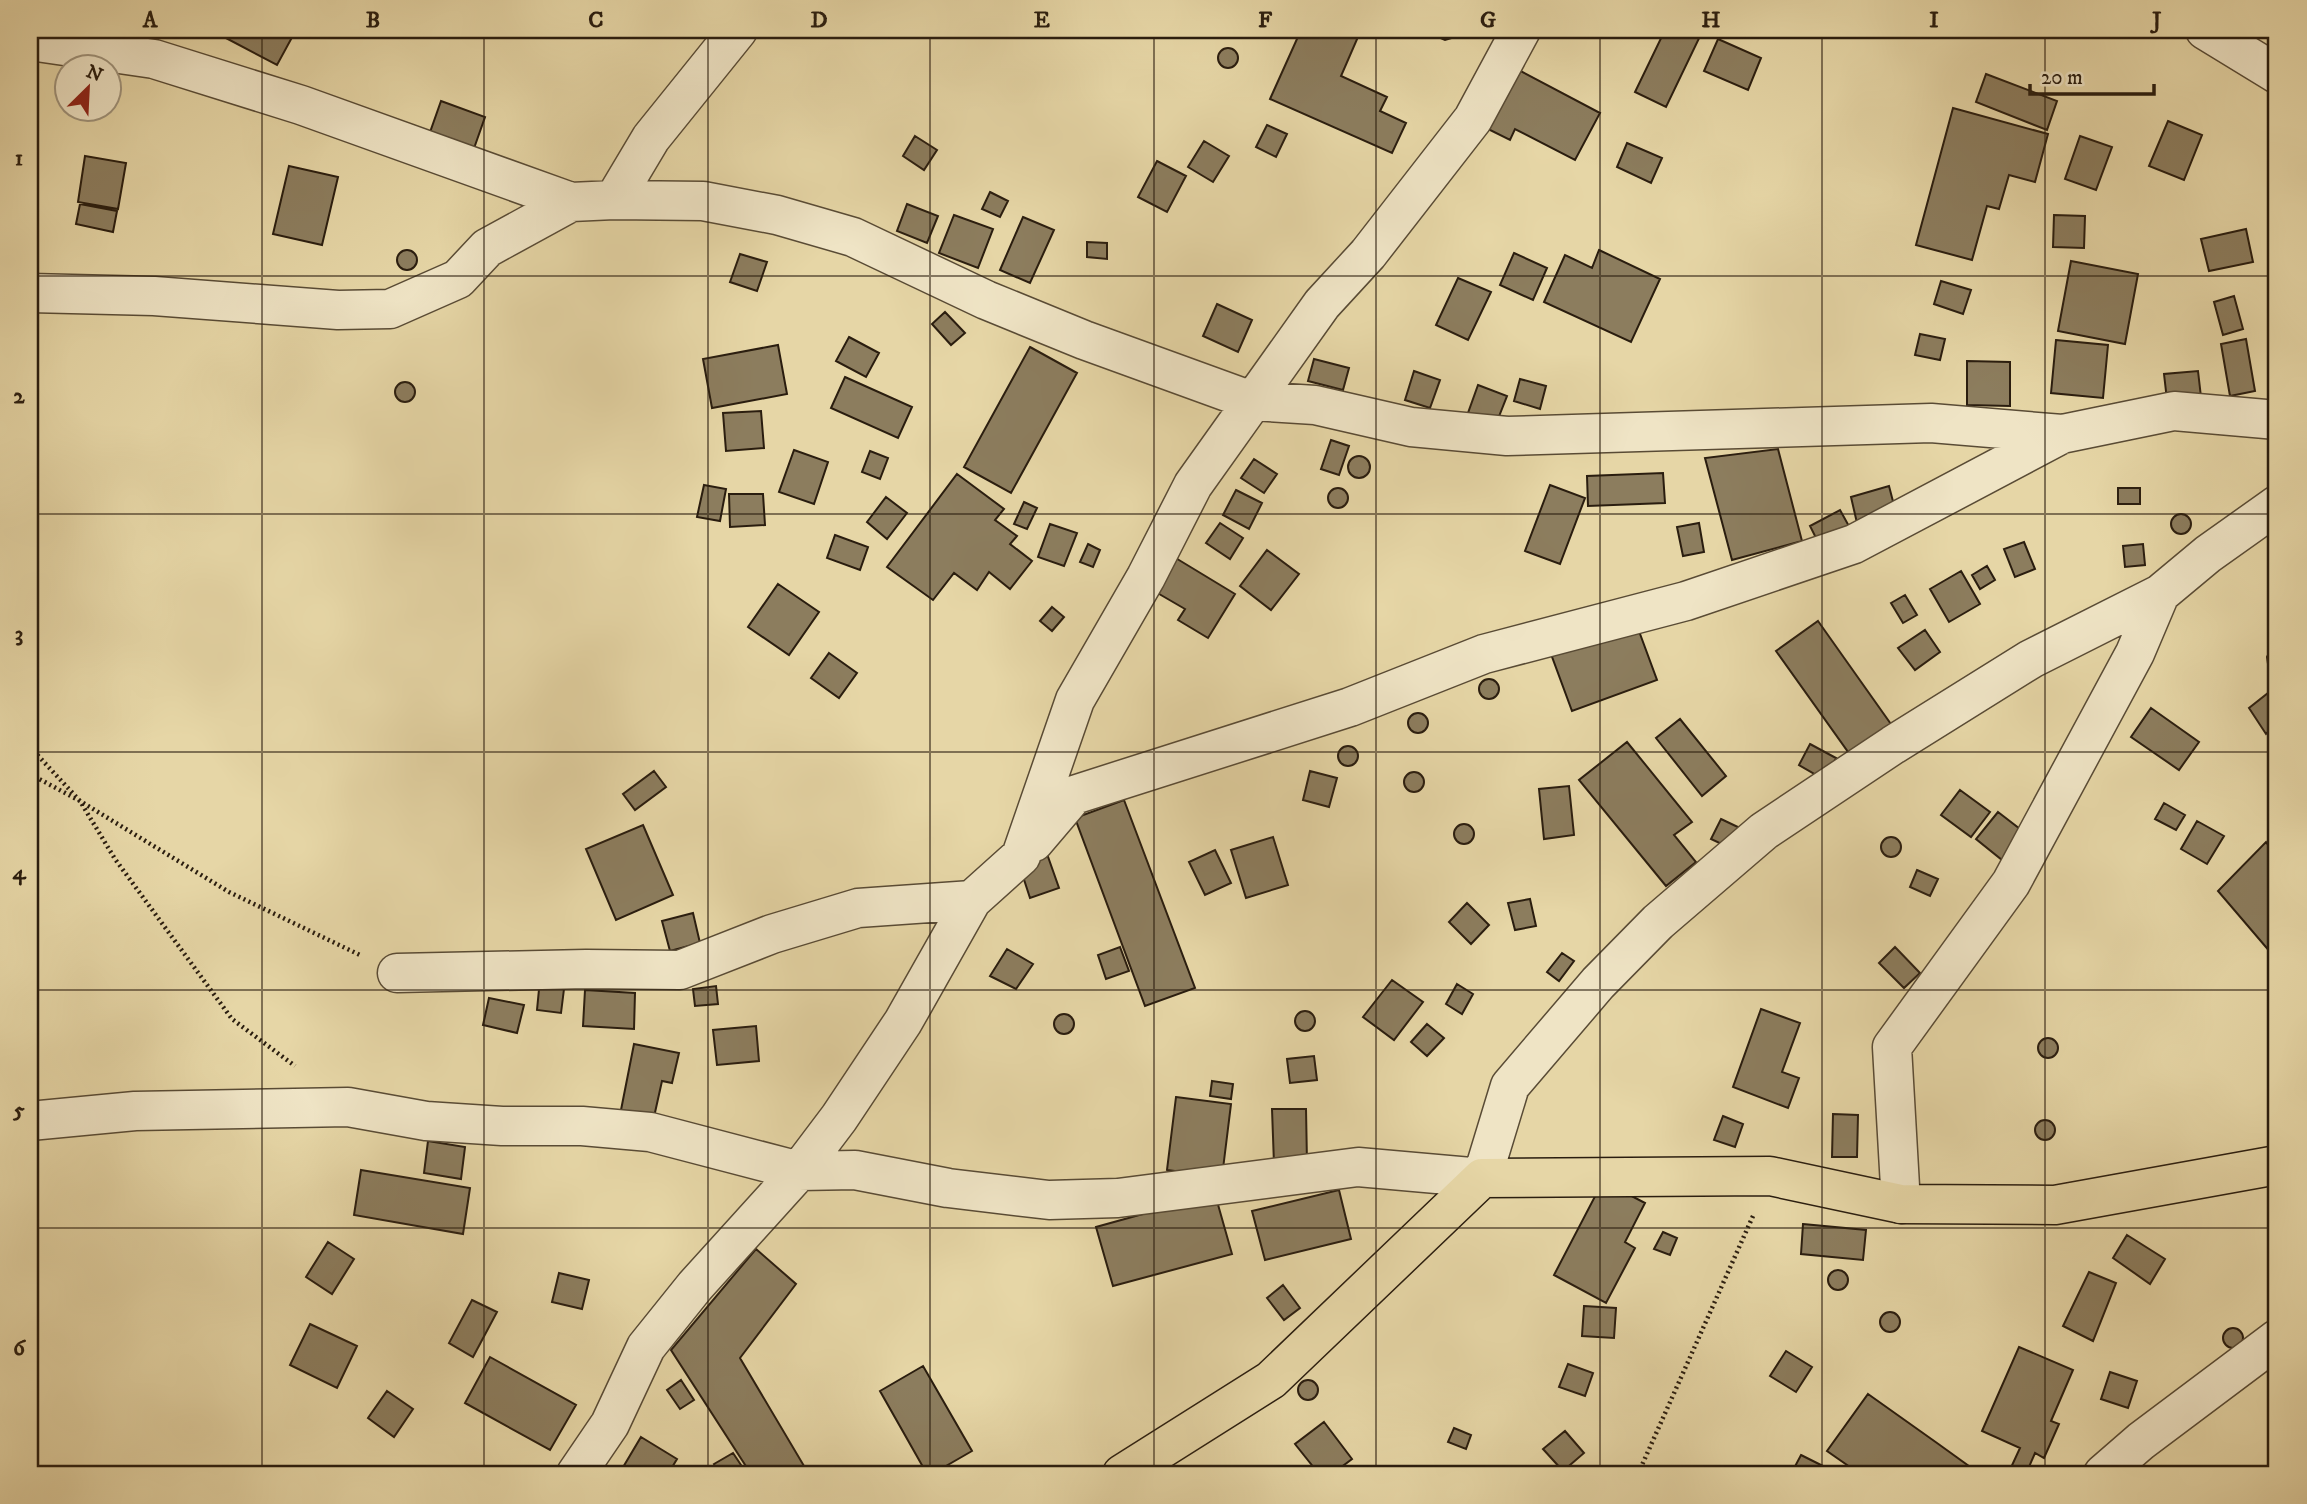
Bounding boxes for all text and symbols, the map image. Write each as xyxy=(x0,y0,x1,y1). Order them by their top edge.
text: A xyxy=(142,6,159,35)
text: B xyxy=(366,6,380,35)
text: C xyxy=(588,6,604,35)
text: D xyxy=(810,6,828,35)
text: E xyxy=(1034,6,1050,35)
text: F xyxy=(1258,6,1273,35)
text: G xyxy=(1480,6,1496,35)
text: H xyxy=(1701,6,1721,35)
text: I xyxy=(1929,6,1939,35)
text: J xyxy=(2149,6,2162,35)
north arrow xyxy=(52,52,122,122)
scale bar xyxy=(2030,52,2155,96)
text: N xyxy=(82,60,106,88)
text: 20 m xyxy=(2041,65,2083,91)
text: 1 xyxy=(15,144,23,173)
text: 2 xyxy=(13,382,25,411)
text: 3 xyxy=(15,620,23,649)
text: 4 xyxy=(12,858,27,887)
text: 5 xyxy=(12,1096,25,1125)
text: 6 xyxy=(13,1334,27,1363)

